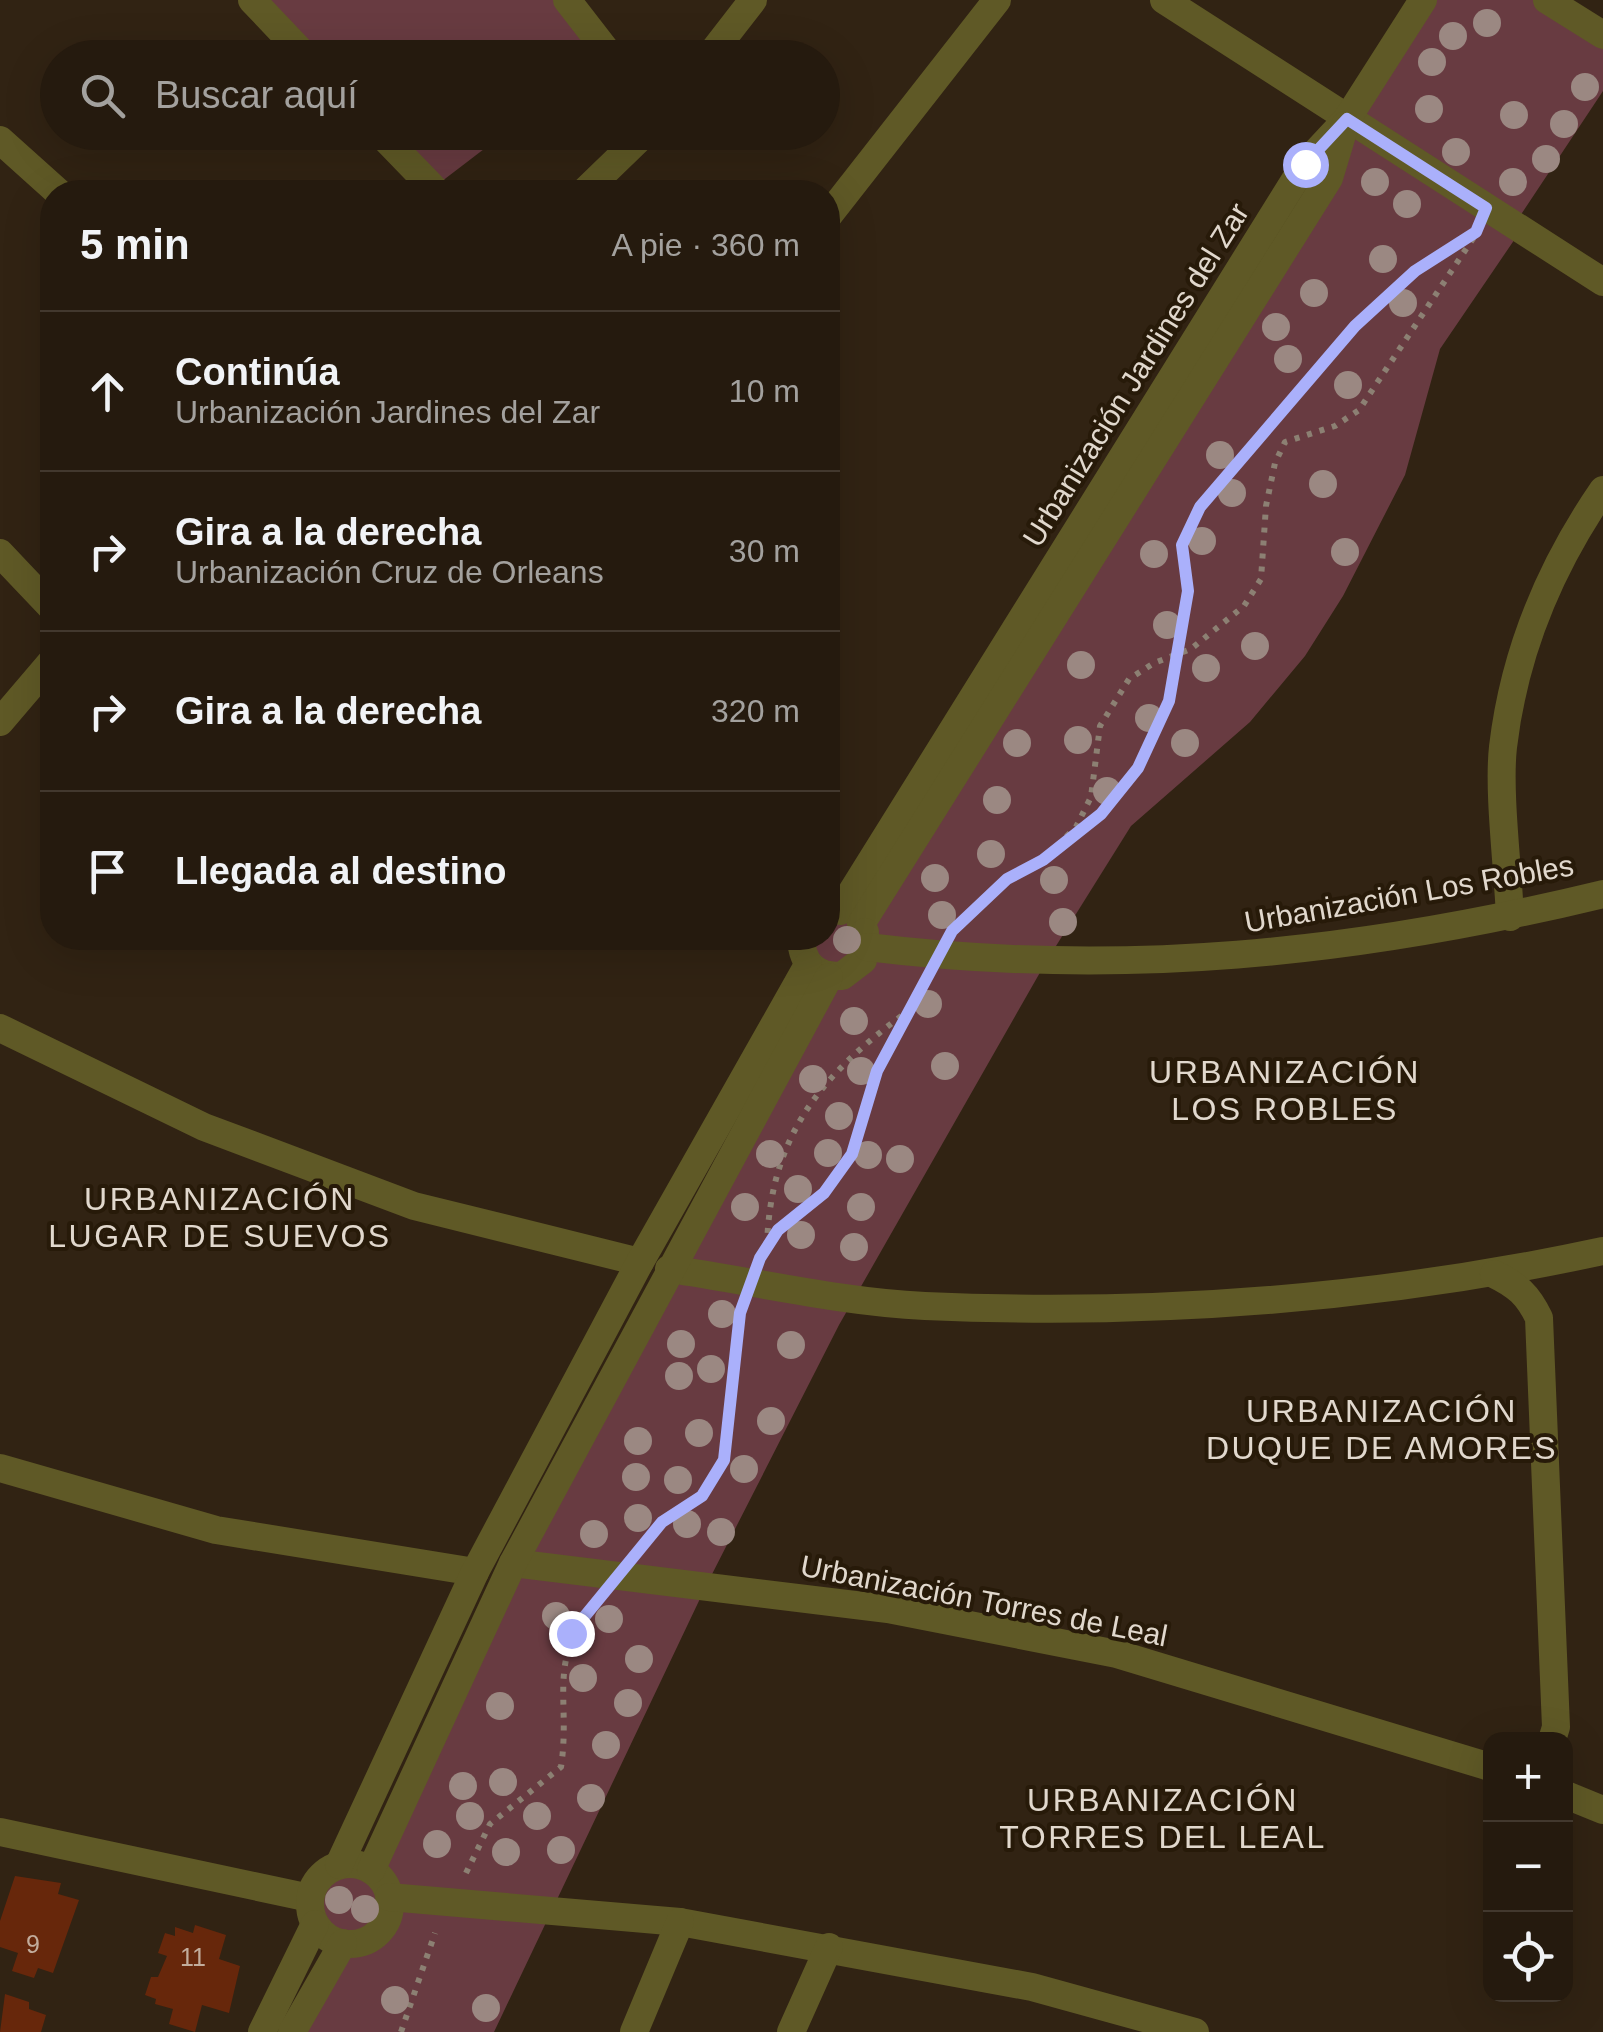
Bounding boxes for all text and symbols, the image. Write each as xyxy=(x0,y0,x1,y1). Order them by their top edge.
search box xyxy=(40,40,840,150)
icon: search xyxy=(75,68,130,123)
text: Buscar aquí xyxy=(155,74,358,116)
route start xyxy=(1283,142,1329,188)
street label: Urbanización Jardines del Zar xyxy=(1016,197,1255,552)
text: 5 min xyxy=(80,221,190,268)
text: A pie · 360 m xyxy=(611,227,800,263)
text: Continúa xyxy=(175,351,340,393)
icon: ahead xyxy=(80,364,135,419)
text: 10 m xyxy=(729,373,800,409)
text: Urbanización Jardines del Zar xyxy=(175,394,600,430)
text: Gira a la derecha xyxy=(175,511,481,553)
icon: right xyxy=(80,524,135,579)
text: 30 m xyxy=(729,533,800,569)
text: Urbanización Cruz de Orleans xyxy=(175,554,604,590)
icon: right xyxy=(80,684,135,739)
text: Gira a la derecha xyxy=(175,690,481,732)
text: 320 m xyxy=(711,693,800,729)
icon: arrive xyxy=(80,844,135,899)
street label: Urbanización Los Robles xyxy=(1242,848,1576,939)
text: Llegada al destino xyxy=(175,850,507,892)
district label: URBANIZACIÓN LOS ROBLES xyxy=(1149,1054,1421,1127)
district label: URBANIZACIÓN LUGAR DE SUEVOS xyxy=(48,1181,392,1254)
district label: URBANIZACIÓN DUQUE DE AMORES xyxy=(1206,1393,1558,1466)
street label: Urbanización Torres de Leal xyxy=(798,1549,1170,1652)
route end xyxy=(549,1611,595,1657)
map controls xyxy=(1483,1732,1573,2002)
button: + xyxy=(1483,1732,1573,1822)
district label: URBANIZACIÓN TORRES DEL LEAL xyxy=(999,1782,1327,1855)
button: − xyxy=(1483,1822,1573,1912)
button: locate xyxy=(1483,1912,1573,2002)
house number: 9 xyxy=(26,1930,40,1958)
house number: 11 xyxy=(180,1943,206,1971)

